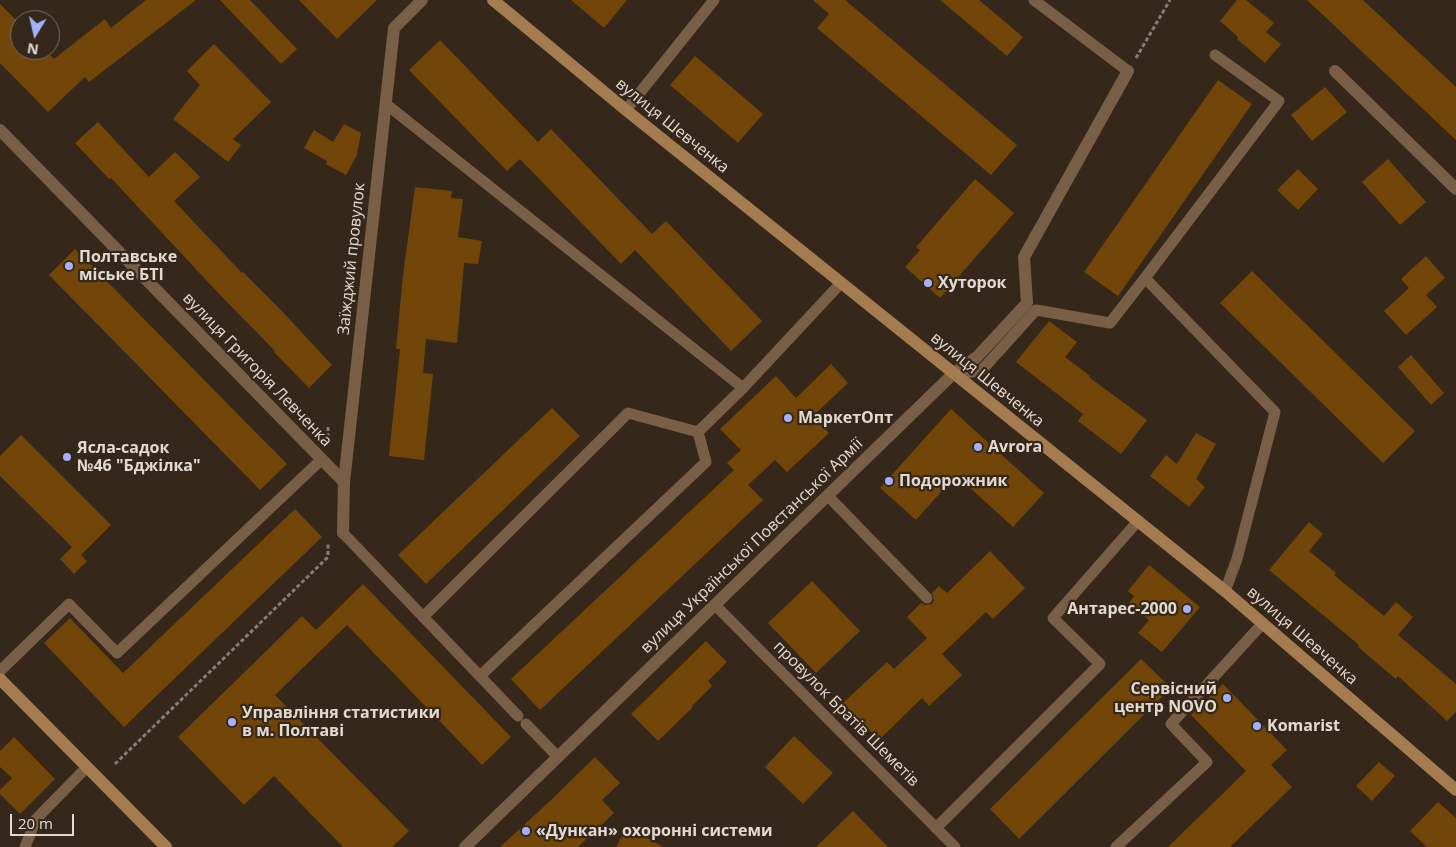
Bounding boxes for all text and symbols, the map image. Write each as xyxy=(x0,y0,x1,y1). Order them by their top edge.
north arrow xyxy=(10,10,60,60)
text: N xyxy=(26,39,40,60)
street label: вулиця Шевченка xyxy=(611,74,733,178)
street label: Заїжджий провулок xyxy=(334,182,370,336)
place label: Полтавське міське БТІ xyxy=(79,247,177,285)
marker: Полтавське міське БТІ xyxy=(63,260,75,272)
place label: Хуторок xyxy=(938,273,1006,293)
marker: Хуторок xyxy=(922,277,934,289)
street label: вулиця Григорія Левченка xyxy=(178,289,336,451)
street label: вулиця Шевченка xyxy=(926,328,1048,432)
place label: МаркетОпт xyxy=(798,408,893,428)
marker: МаркетОпт xyxy=(782,412,794,424)
street label: вулиця Української Повстанської Армії xyxy=(637,434,867,658)
place label: Avrora xyxy=(988,437,1042,457)
place label: Ясла-садок №46 "Бджілка" xyxy=(77,438,201,476)
marker: Avrora xyxy=(972,441,984,453)
marker: Ясла-садок №46 "Бджілка" xyxy=(61,451,73,463)
place label: Подорожник xyxy=(899,471,1007,491)
marker: Подорожник xyxy=(883,475,895,487)
street label: вулиця Шевченка xyxy=(1243,583,1361,689)
place label: Антарес-2000 xyxy=(1067,599,1177,619)
marker: Антарес-2000 xyxy=(1181,603,1193,615)
street label: провулок Братів Шеметів xyxy=(769,637,923,791)
place label: Сервісний центр NOVO xyxy=(1114,679,1217,717)
marker: Сервісний центр NOVO xyxy=(1221,692,1233,704)
place label: Управління статистики в м. Полтаві xyxy=(242,703,440,741)
marker: Управління статистики в м. Полтаві xyxy=(226,716,238,728)
place label: Komarist xyxy=(1267,716,1340,736)
marker: Komarist xyxy=(1251,720,1263,732)
scale bar xyxy=(12,804,76,836)
text: 20 m xyxy=(18,813,53,833)
place label: «Дункан» охоронні системи xyxy=(536,821,773,841)
marker: «Дункан» охоронні системи xyxy=(520,825,532,837)

